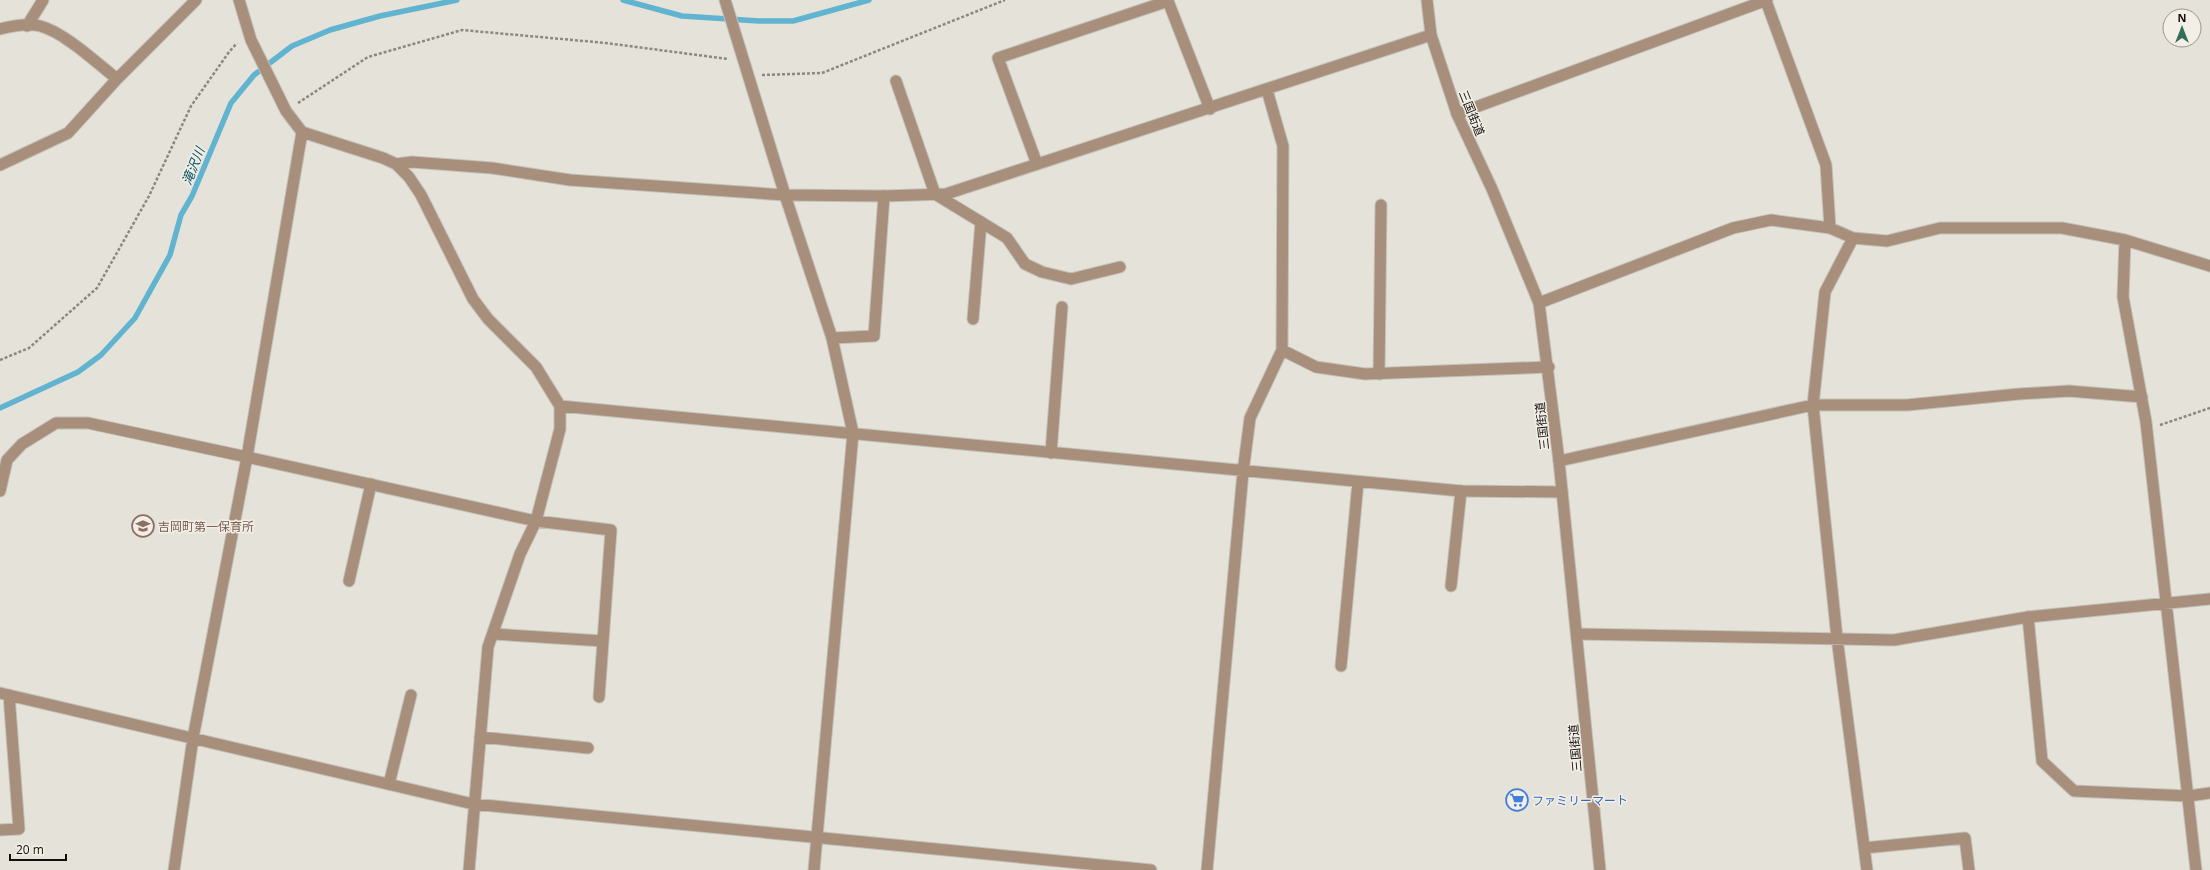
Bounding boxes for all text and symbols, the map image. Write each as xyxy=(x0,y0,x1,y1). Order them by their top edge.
north arrow xyxy=(2162,8,2202,48)
text: N xyxy=(2178,10,2186,25)
street label: 三国街道 xyxy=(1455,88,1489,138)
water label: 滝沢川 xyxy=(177,143,209,187)
street label: 三国街道 xyxy=(1531,401,1553,451)
school or university icon: 吉岡町第一保育所 xyxy=(130,513,156,539)
place label: 吉岡町第一保育所 xyxy=(158,518,254,535)
street label: 三国街道 xyxy=(1564,723,1586,773)
supermarket icon: ファミリーマート xyxy=(1504,787,1530,813)
place label: ファミリーマート xyxy=(1532,792,1628,809)
scale bar xyxy=(10,836,66,862)
text: 20 m xyxy=(16,841,44,858)

